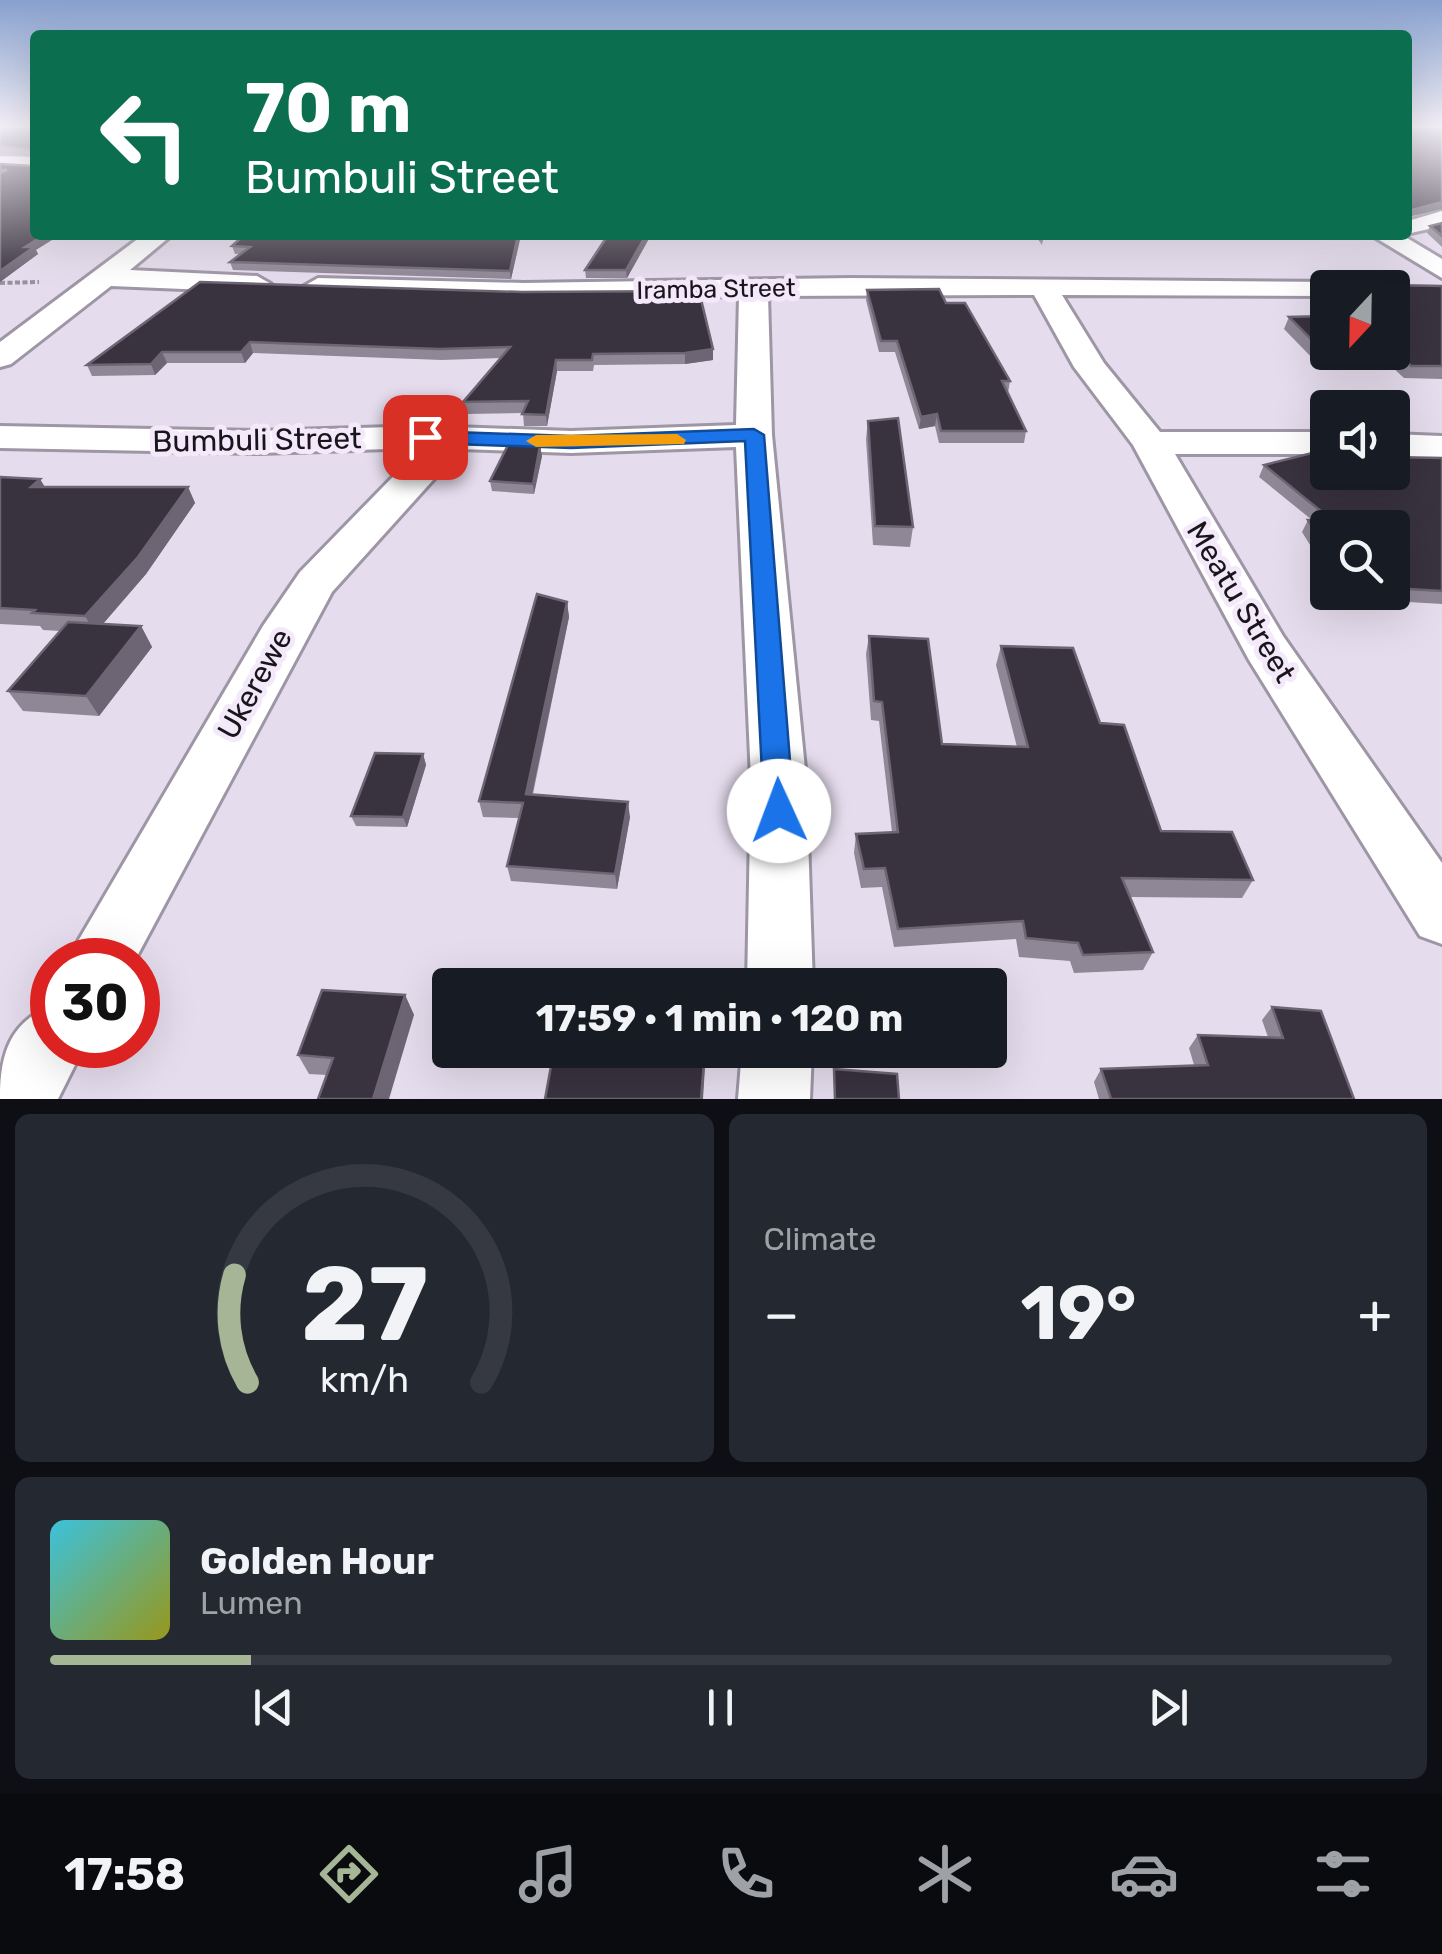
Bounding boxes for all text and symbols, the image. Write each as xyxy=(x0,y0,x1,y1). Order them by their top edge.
text: 70 m xyxy=(245,67,412,150)
icon: left xyxy=(80,70,210,200)
text: Bumbuli Street xyxy=(245,151,559,204)
north arrow xyxy=(1310,270,1410,370)
map controls xyxy=(1310,270,1410,610)
street label: Iramba Street xyxy=(636,273,796,305)
button: sound xyxy=(1310,390,1410,490)
pin xyxy=(383,395,468,480)
icon: arrive xyxy=(398,410,453,465)
street label: Bumbuli Street xyxy=(152,420,362,460)
button: search xyxy=(1310,510,1410,610)
street label: Meatu Street xyxy=(1179,515,1303,689)
street label: Ukerewe xyxy=(210,623,300,745)
position arrow xyxy=(727,759,831,863)
speed limit sign: 30 xyxy=(30,938,160,1068)
text: 17:59 · 1 min · 120 m xyxy=(536,995,903,1041)
text: Climate xyxy=(764,1220,877,1258)
text: 27 xyxy=(301,1243,428,1366)
text: 19° xyxy=(1020,1269,1137,1358)
text: − xyxy=(764,1282,799,1347)
text: + xyxy=(1358,1282,1392,1347)
text: km/h xyxy=(320,1359,409,1401)
text: Golden Hour xyxy=(200,1538,434,1584)
text: Lumen xyxy=(200,1584,303,1622)
icon: previous xyxy=(246,1680,301,1735)
icon: pause xyxy=(693,1680,748,1735)
icon: next xyxy=(1141,1680,1196,1735)
icon: directions xyxy=(314,1839,384,1909)
icon: music xyxy=(513,1839,583,1909)
icon: phone xyxy=(711,1839,781,1909)
icon: climate xyxy=(910,1839,980,1909)
icon: car xyxy=(1109,1839,1179,1909)
icon: filters xyxy=(1308,1839,1378,1909)
text: 17:58 xyxy=(64,1848,185,1901)

